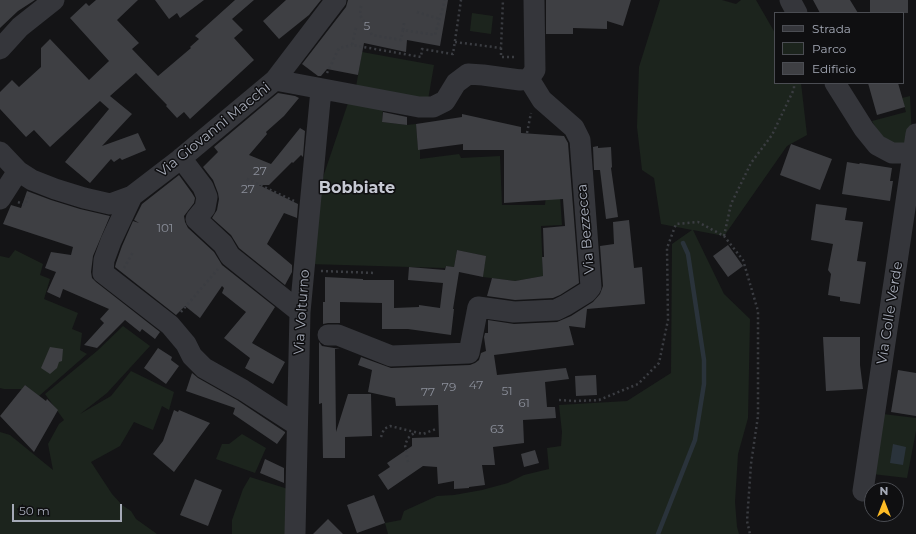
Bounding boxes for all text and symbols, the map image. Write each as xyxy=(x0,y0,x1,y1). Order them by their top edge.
legend xyxy=(774,12,904,84)
house number: 5 xyxy=(364,19,370,33)
text: Strada xyxy=(812,21,851,36)
text: Parco xyxy=(812,41,846,56)
text: Edificio xyxy=(812,61,856,76)
street label: Via Giovanni Macchi xyxy=(154,79,274,181)
house number: 27 xyxy=(253,164,267,178)
district label: Bobbiate xyxy=(319,178,395,198)
house number: 27 xyxy=(241,182,255,196)
street label: Via Bezzecca xyxy=(574,183,598,275)
house number: 101 xyxy=(157,221,173,235)
street label: Via Colle Verde xyxy=(874,260,906,366)
street label: Via Volturno xyxy=(291,269,313,355)
house number: 47 xyxy=(469,378,483,392)
house number: 79 xyxy=(442,380,456,394)
house number: 51 xyxy=(501,384,513,398)
house number: 77 xyxy=(421,385,435,399)
house number: 61 xyxy=(518,396,530,410)
house number: 63 xyxy=(490,422,504,436)
north arrow xyxy=(864,482,904,522)
text: N xyxy=(880,484,888,498)
scale bar xyxy=(14,496,124,522)
text: 50 m xyxy=(19,503,50,518)

